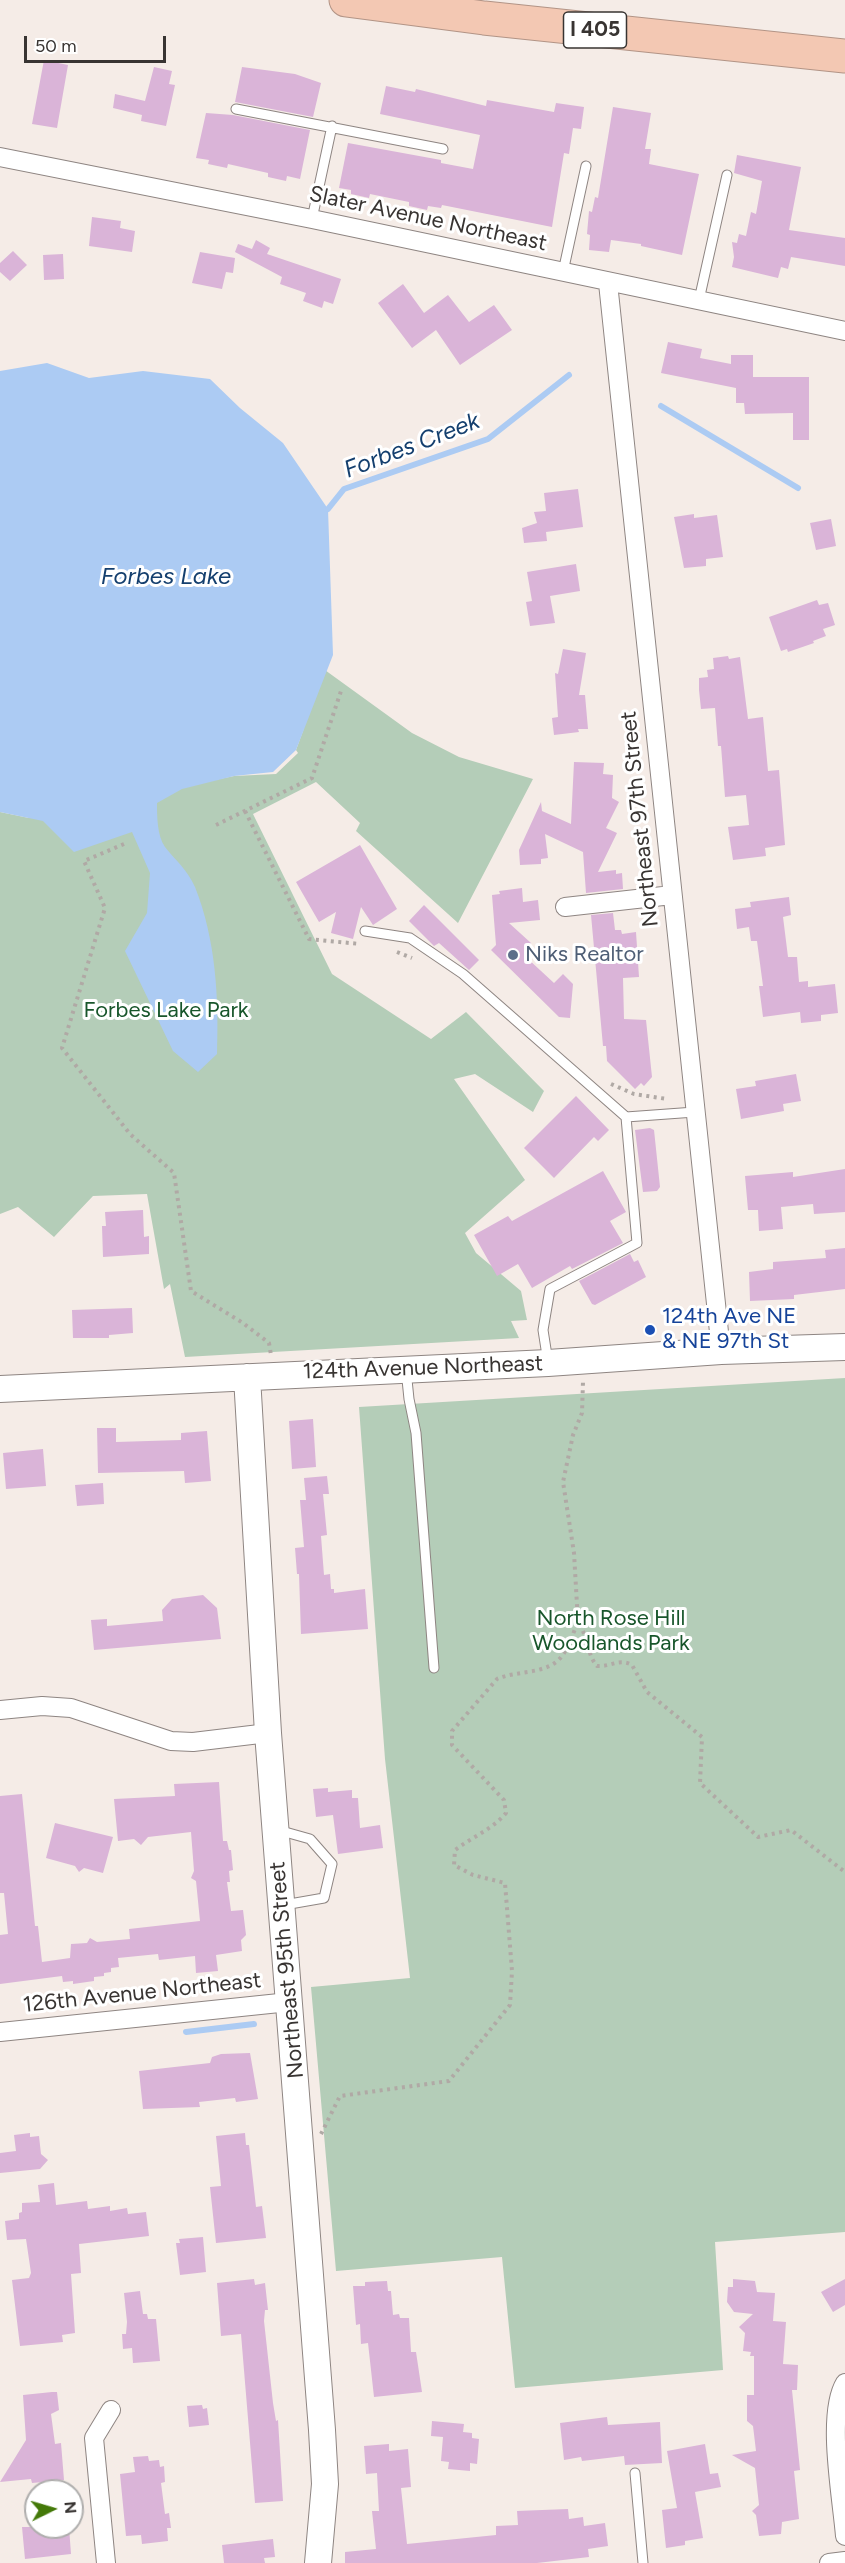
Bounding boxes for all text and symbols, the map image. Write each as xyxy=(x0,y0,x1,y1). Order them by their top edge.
road number: I 405 xyxy=(564,12,626,48)
scale bar xyxy=(27,24,170,62)
text: 50 m xyxy=(35,35,77,57)
street label: Slater Avenue Northeast xyxy=(307,181,549,257)
water label: Forbes Creek xyxy=(340,407,484,485)
water label: Forbes Lake xyxy=(101,563,231,591)
street label: Northeast 97th Street xyxy=(616,710,664,928)
place label: Niks Realtor xyxy=(525,942,644,968)
marker: Niks Realtor xyxy=(506,948,520,962)
park label: Forbes Lake Park xyxy=(84,998,248,1024)
place label: 124th Ave NE & NE 97th St xyxy=(662,1304,796,1356)
marker: 124th Ave NE & NE 97th St xyxy=(643,1323,657,1337)
street label: 124th Avenue Northeast xyxy=(302,1351,544,1385)
park label: North Rose Hill Woodlands Park xyxy=(532,1606,690,1658)
street label: Northeast 95th Street xyxy=(264,1860,310,2080)
street label: 126th Avenue Northeast xyxy=(22,1967,262,2019)
north arrow xyxy=(24,2479,84,2539)
text: N xyxy=(60,2501,80,2515)

